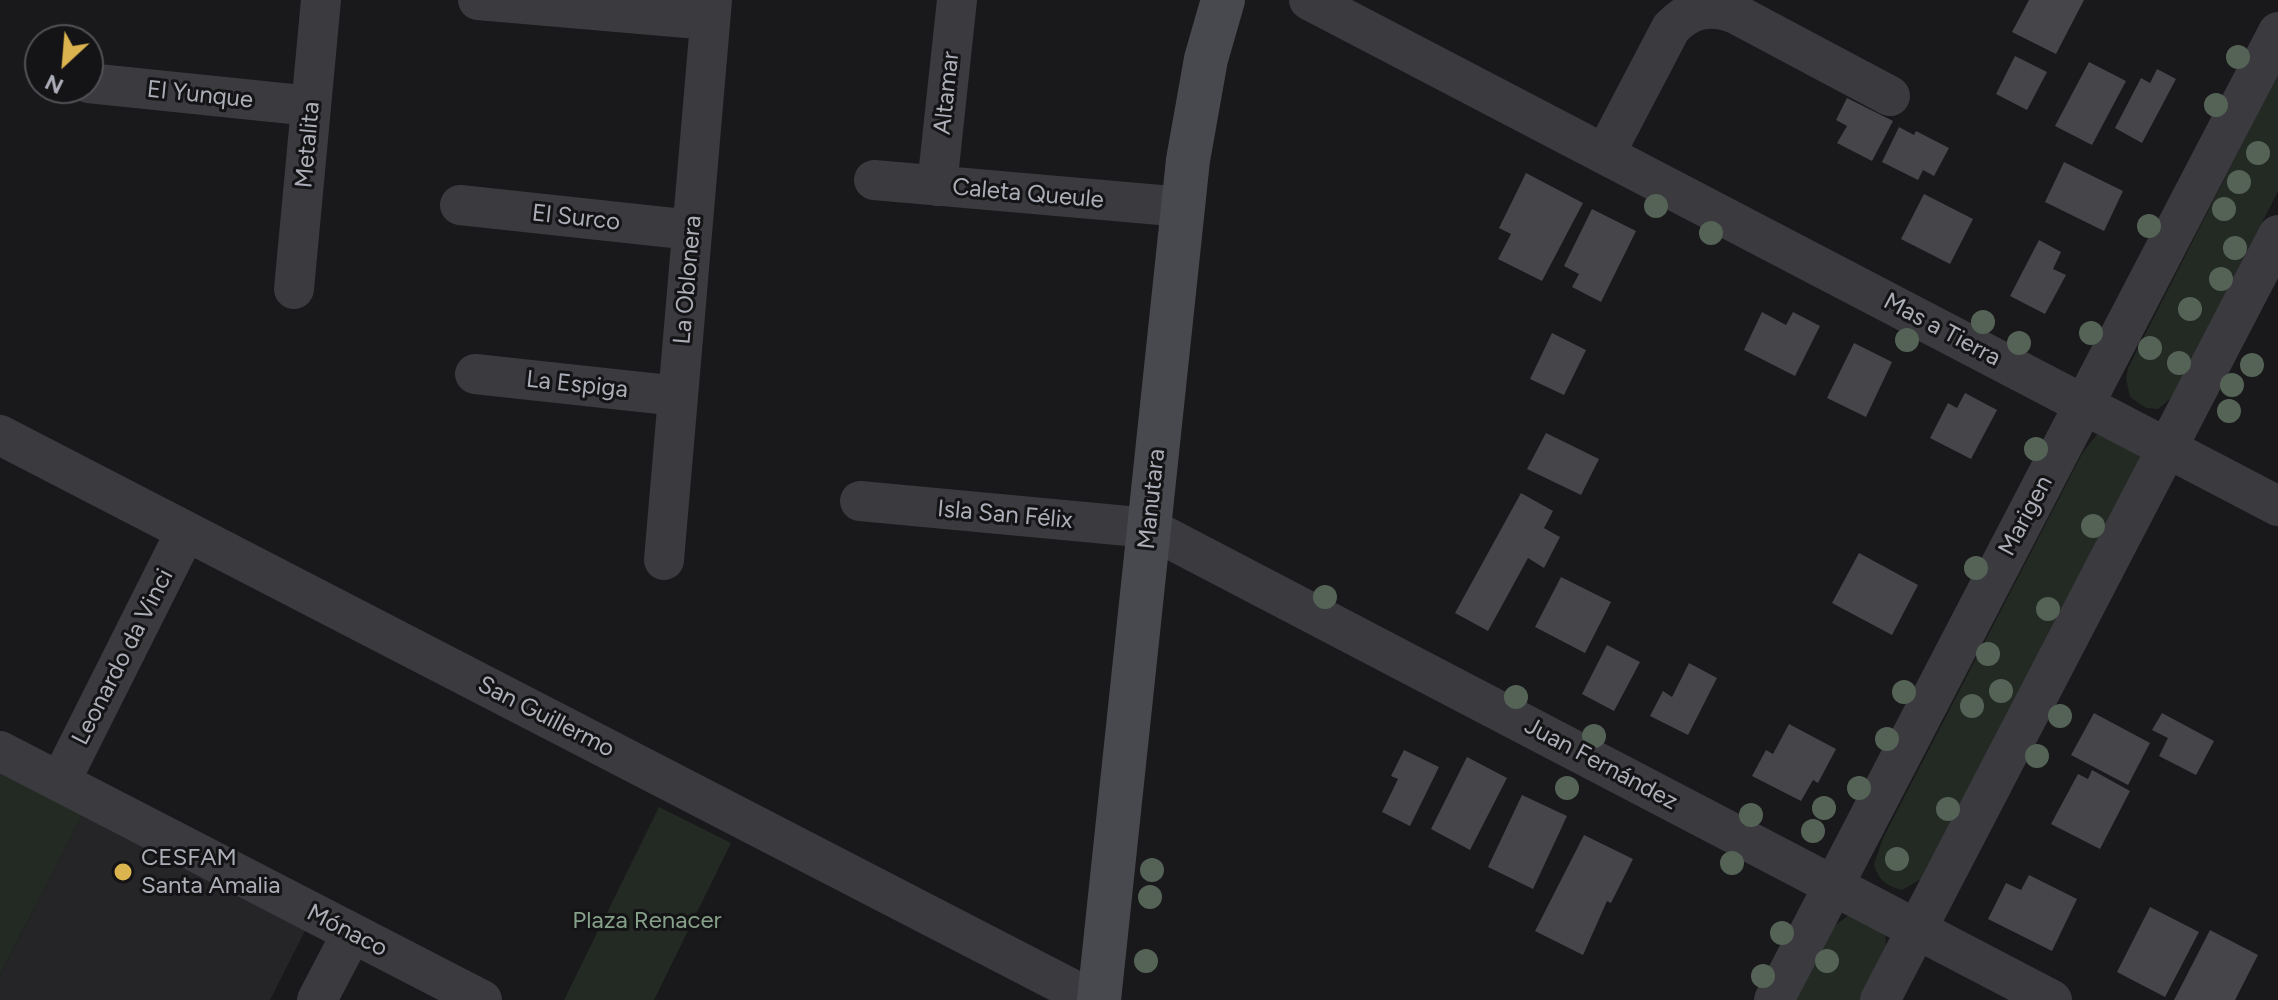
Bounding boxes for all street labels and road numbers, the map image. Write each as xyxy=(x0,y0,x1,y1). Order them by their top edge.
street label: Altamar xyxy=(928,50,966,136)
street label: El Yunque xyxy=(146,75,254,115)
street label: Metalita xyxy=(290,101,326,189)
street label: Caleta Queule xyxy=(951,173,1105,215)
street label: El Surco xyxy=(530,199,622,237)
street label: La Oblonera xyxy=(668,214,708,346)
street label: Mas a Tierra xyxy=(1879,287,2005,373)
street label: La Espiga xyxy=(525,365,629,405)
street label: Manutara xyxy=(1132,447,1172,551)
street label: Marigen xyxy=(1993,471,2059,561)
street label: Isla San Félix xyxy=(936,495,1074,535)
street label: Leonardo da Vinci xyxy=(66,564,180,750)
street label: San Guillermo xyxy=(473,670,619,764)
street label: Juan Fernández xyxy=(1519,712,1683,816)
street label: Mónaco xyxy=(302,898,392,964)

